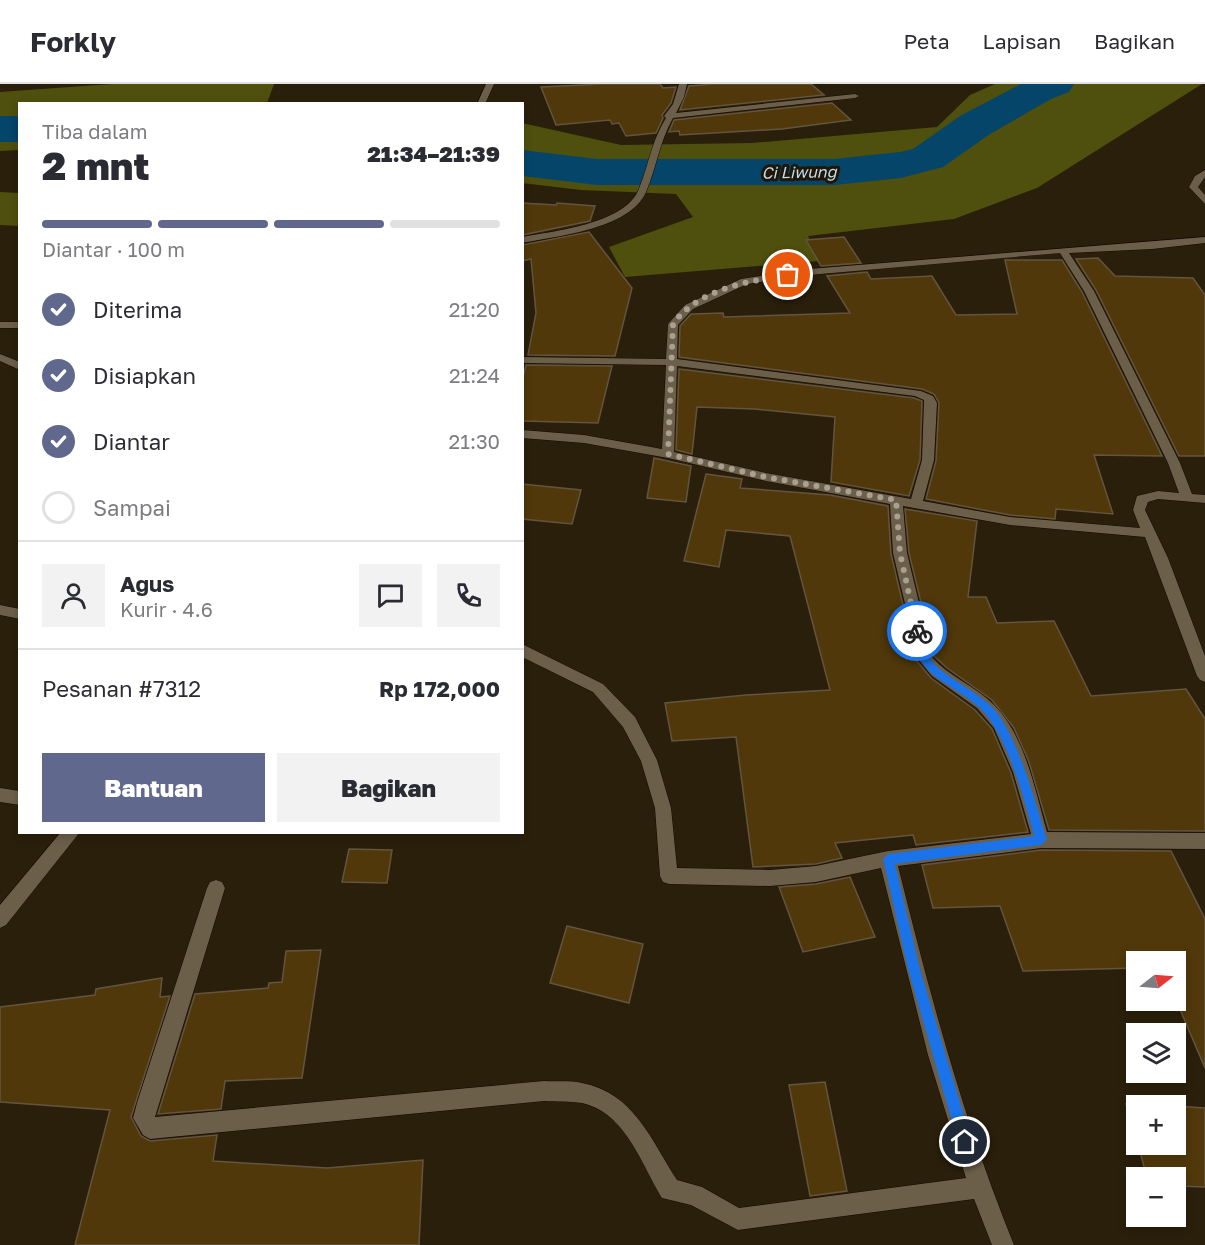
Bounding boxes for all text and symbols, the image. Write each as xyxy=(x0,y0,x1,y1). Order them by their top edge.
text: Forkly xyxy=(30,25,116,58)
text: Peta xyxy=(904,28,950,54)
text: Lapisan xyxy=(983,28,1061,54)
text: Bagikan xyxy=(1094,28,1175,54)
text: Tiba dalam xyxy=(42,119,147,143)
text: 21:34–21:39 xyxy=(367,140,500,167)
text: 2 mnt xyxy=(42,142,149,189)
water label: Ci Liwung xyxy=(761,161,838,183)
text: Diantar · 100 m xyxy=(42,237,185,261)
pin xyxy=(762,249,813,300)
icon: bag xyxy=(771,258,804,291)
icon: check xyxy=(42,293,75,326)
text: Diterima xyxy=(93,296,182,323)
text: 21:20 xyxy=(449,297,500,321)
icon: check xyxy=(42,359,75,392)
text: Disiapkan xyxy=(93,362,196,389)
text: 21:24 xyxy=(449,363,500,387)
icon: check xyxy=(42,425,75,458)
text: Diantar xyxy=(93,428,170,455)
text: 21:30 xyxy=(449,429,500,453)
text: Sampai xyxy=(93,494,171,521)
button: person xyxy=(42,564,105,627)
button: chat xyxy=(359,564,422,627)
button: phone xyxy=(437,564,500,627)
text: Agus xyxy=(120,570,174,597)
text: Kurir · 4.6 xyxy=(120,597,213,621)
courier xyxy=(887,601,947,661)
icon: bike xyxy=(901,615,934,648)
text: Pesanan #7312 xyxy=(42,675,201,702)
text: Rp 172,000 xyxy=(379,675,500,702)
button: Bantuan xyxy=(42,753,265,822)
button: Bagikan xyxy=(277,753,500,822)
north arrow xyxy=(1126,951,1186,1011)
map controls xyxy=(1126,951,1186,1227)
button: layers xyxy=(1126,1023,1186,1083)
button: + xyxy=(1126,1095,1186,1155)
pin xyxy=(939,1116,990,1167)
icon: home xyxy=(948,1125,981,1158)
button: − xyxy=(1126,1167,1186,1227)

